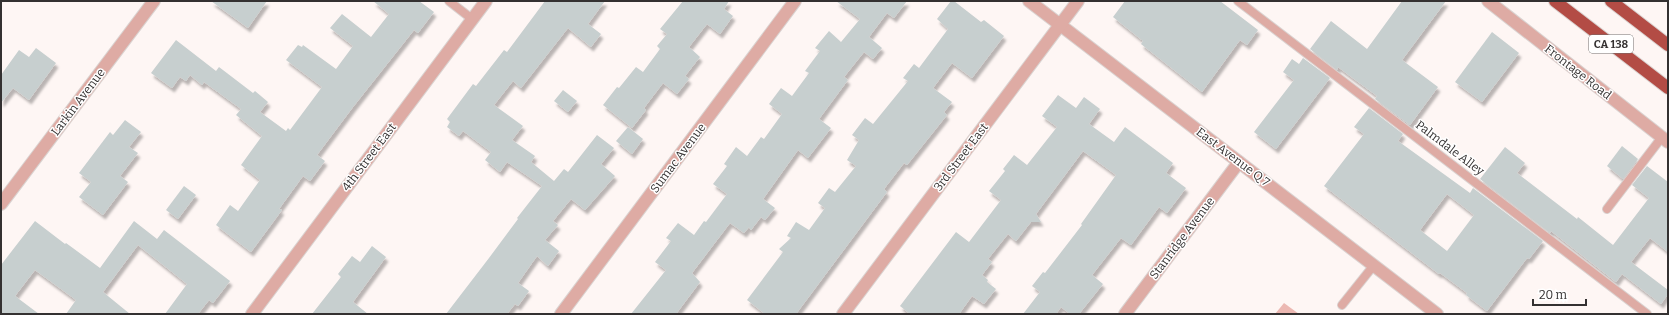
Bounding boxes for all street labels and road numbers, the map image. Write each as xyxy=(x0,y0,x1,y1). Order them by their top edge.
road number: CA 138 xyxy=(1589,35,1633,53)
street label: Frontage Road xyxy=(1542,42,1614,102)
street label: Larkin Avenue xyxy=(48,66,108,138)
street label: Palmdale Alley xyxy=(1413,118,1488,179)
street label: 4th Street East xyxy=(339,120,399,194)
street label: 3rd Street East xyxy=(931,120,991,194)
street label: Sumac Avenue xyxy=(647,121,709,195)
street label: East Avenue Q 7 xyxy=(1194,125,1272,189)
street label: Stanridge Avenue xyxy=(1147,194,1217,282)

